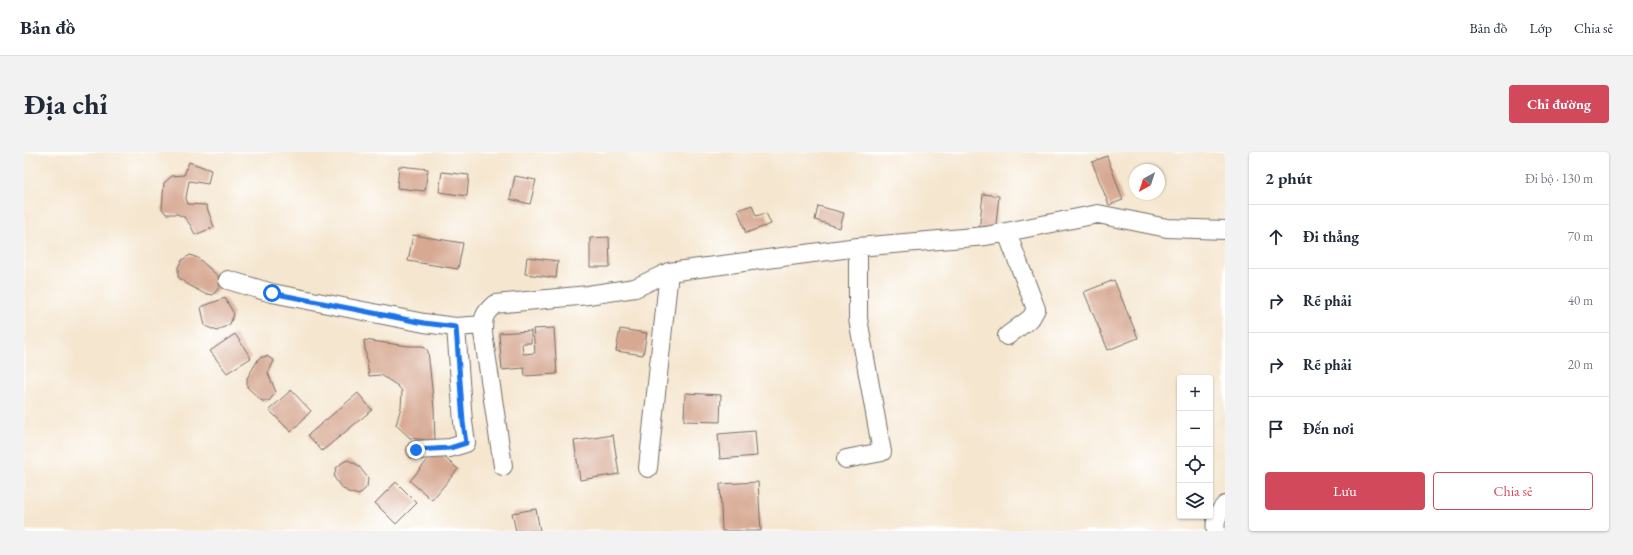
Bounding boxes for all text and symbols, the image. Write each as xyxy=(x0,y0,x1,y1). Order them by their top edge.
text: Bản đồ xyxy=(20,15,75,40)
text: Bản đồ xyxy=(1470,19,1508,37)
text: Lớp xyxy=(1530,19,1552,37)
text: Chia sẻ xyxy=(1574,19,1613,37)
button: Chỉ đường xyxy=(1509,85,1609,123)
text: Địa chỉ xyxy=(24,86,108,122)
north arrow xyxy=(1129,164,1165,200)
text: 2 phút xyxy=(1265,167,1312,189)
text: Đi bộ · 130 m xyxy=(1525,170,1593,187)
icon: ahead xyxy=(1265,226,1287,248)
text: Đi thẳng xyxy=(1303,227,1359,246)
text: 70 m xyxy=(1568,228,1593,245)
route start xyxy=(263,284,281,302)
icon: right xyxy=(1265,290,1287,312)
text: Rẽ phải xyxy=(1303,291,1352,310)
text: 40 m xyxy=(1568,292,1593,309)
icon: right xyxy=(1265,354,1287,376)
text: Rẽ phải xyxy=(1303,355,1352,374)
text: 20 m xyxy=(1568,356,1593,373)
map controls xyxy=(1177,375,1213,519)
button: + xyxy=(1177,375,1213,411)
button: − xyxy=(1177,411,1213,447)
icon: arrive xyxy=(1265,418,1287,440)
text: Đến nơi xyxy=(1303,419,1354,438)
route end xyxy=(407,441,425,459)
button: locate xyxy=(1177,447,1213,483)
button: Lưu xyxy=(1265,472,1425,510)
button: Chia sẻ xyxy=(1433,472,1593,510)
button: layers xyxy=(1177,483,1213,519)

